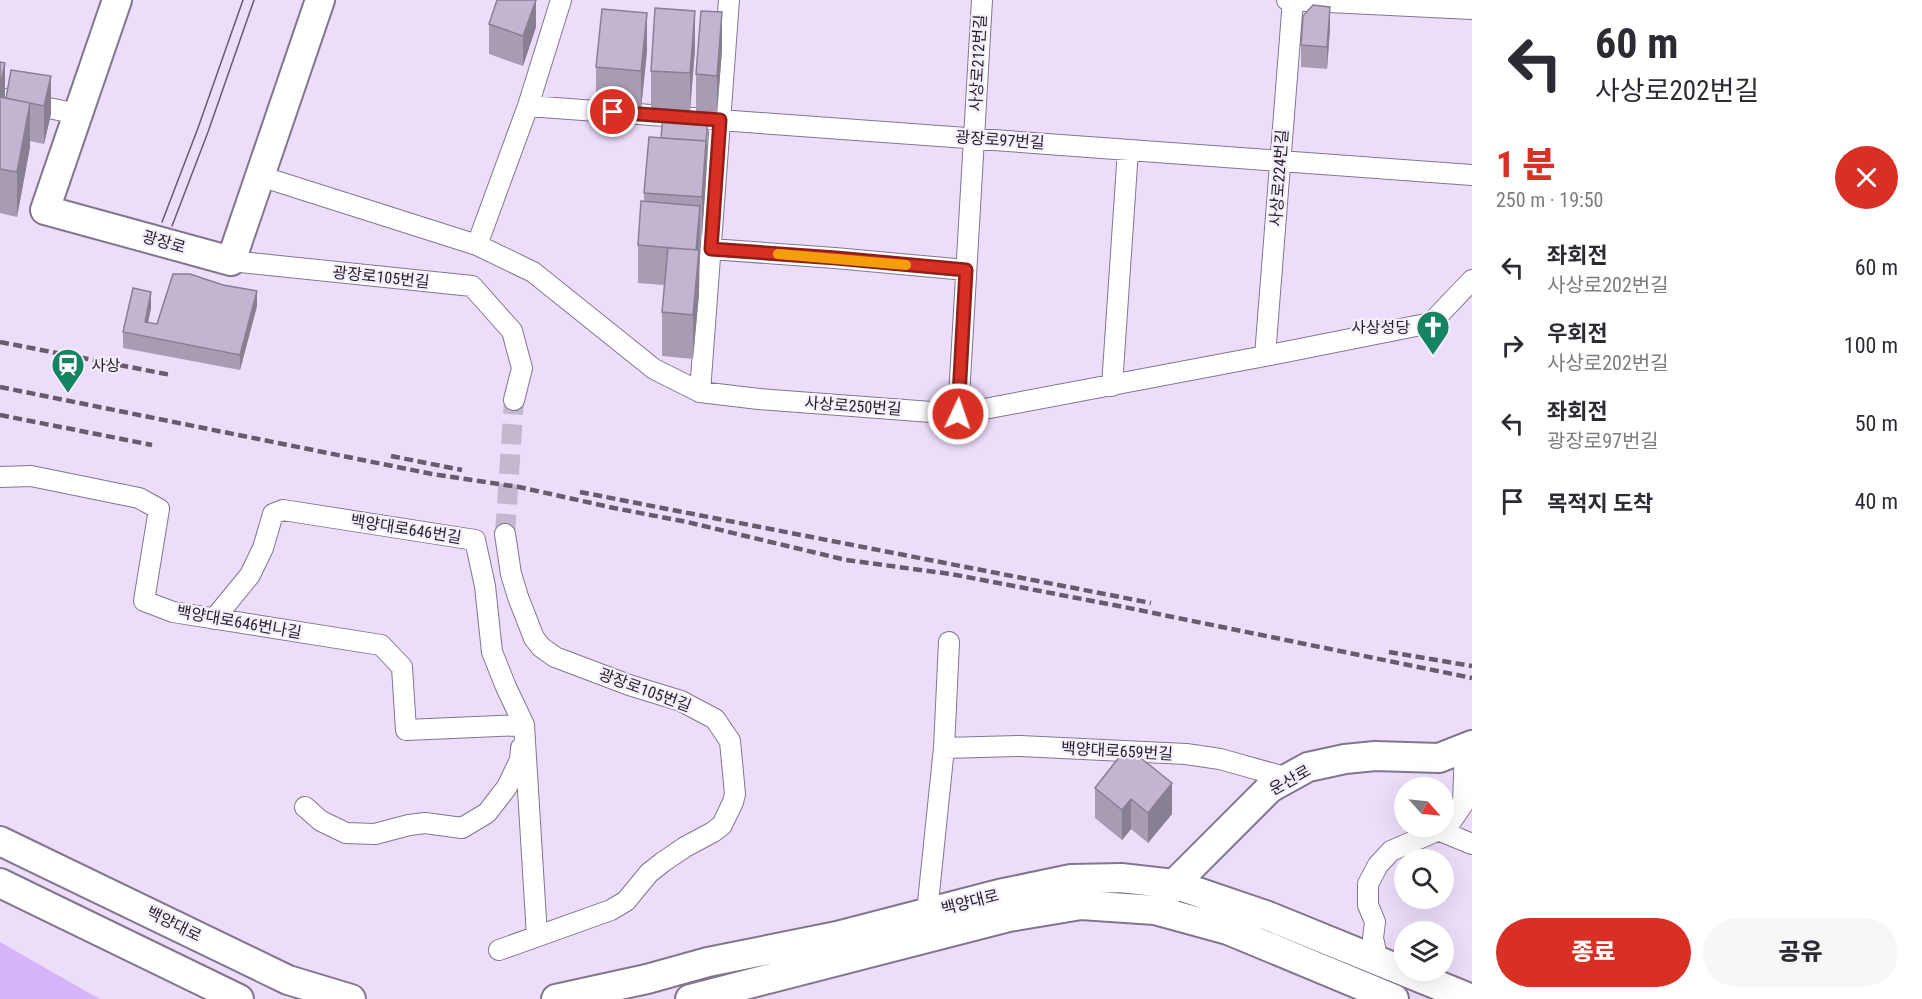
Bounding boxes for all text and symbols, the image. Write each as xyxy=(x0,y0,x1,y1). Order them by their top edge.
street label: 사상로212번길 xyxy=(966,14,990,112)
text: 60 m xyxy=(1595,19,1678,68)
icon: left xyxy=(1496,24,1574,102)
text: 사상로202번길 xyxy=(1595,75,1759,107)
pin xyxy=(587,86,638,137)
icon: arrive xyxy=(596,95,629,128)
street label: 광장로97번길 xyxy=(955,127,1045,153)
street label: 사상로224번길 xyxy=(1266,129,1292,227)
text: 1 분 xyxy=(1496,144,1556,186)
button: close xyxy=(1835,146,1898,209)
text: 250 m · 19:50 xyxy=(1496,188,1603,212)
street label: 광장로 xyxy=(140,227,188,257)
text: 좌회전 xyxy=(1547,243,1608,268)
icon: left xyxy=(1496,251,1529,284)
text: 60 m xyxy=(1855,255,1898,280)
street label: 광장로105번길 xyxy=(332,262,430,292)
text: 사상로202번길 xyxy=(1547,273,1669,297)
church icon: 사상성당 xyxy=(1415,309,1451,356)
place label: 사상성당 xyxy=(1351,318,1410,337)
text: 우회전 xyxy=(1547,321,1608,346)
icon: right xyxy=(1496,329,1529,362)
text: 100 m xyxy=(1844,333,1898,358)
station icon: 사상 xyxy=(50,347,86,394)
text: 사상로202번길 xyxy=(1547,351,1669,375)
place label: 사상 xyxy=(91,356,121,375)
position arrow xyxy=(926,382,990,446)
street label: 사상로250번길 xyxy=(804,393,902,419)
text: 좌회전 xyxy=(1547,399,1608,424)
icon: left xyxy=(1496,407,1529,440)
text: 50 m xyxy=(1855,411,1898,436)
text: 광장로97번길 xyxy=(1547,429,1659,453)
icon: arrive xyxy=(1496,485,1529,518)
text: 40 m xyxy=(1855,489,1898,514)
text: 목적지 도착 xyxy=(1547,491,1653,516)
street label: 백양대로646번길 xyxy=(349,511,463,547)
street label: 백양대로646번나길 xyxy=(175,602,303,642)
street label: 광장로105번길 xyxy=(596,664,694,716)
street label: 백양대로659번길 xyxy=(1061,739,1173,763)
street label: 운산로 xyxy=(1266,761,1314,799)
north arrow xyxy=(1394,777,1454,837)
map controls xyxy=(1394,777,1454,981)
button: search xyxy=(1394,849,1454,909)
street label: 백양대로 xyxy=(939,886,1001,918)
street label: 백양대로 xyxy=(143,903,205,946)
button: 종료 xyxy=(1496,918,1691,987)
button: 공유 xyxy=(1703,918,1898,987)
button: layers xyxy=(1394,921,1454,981)

